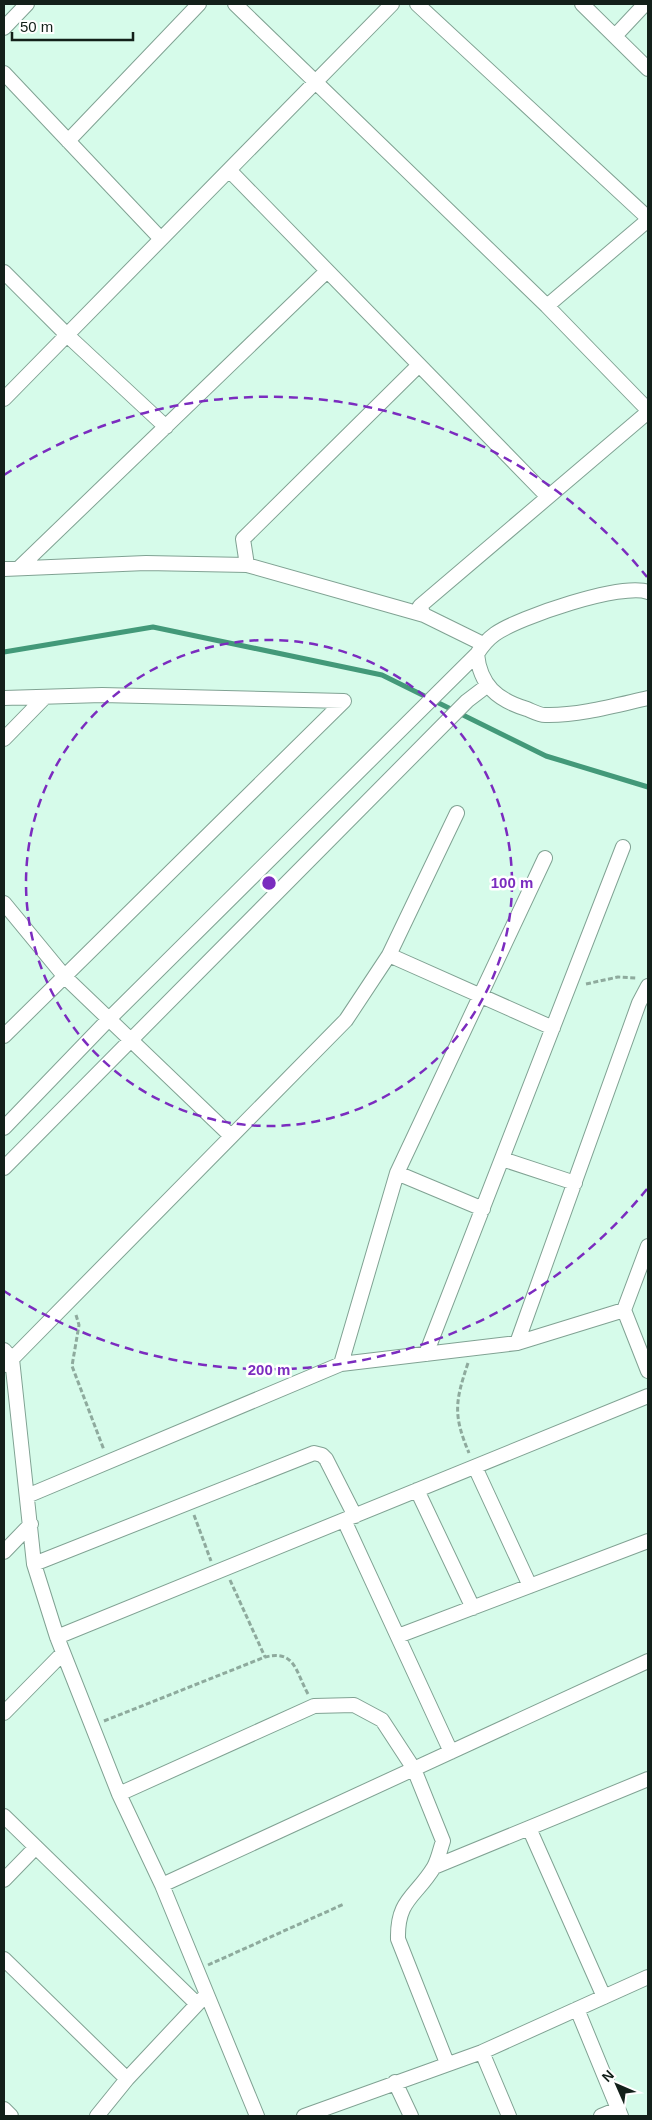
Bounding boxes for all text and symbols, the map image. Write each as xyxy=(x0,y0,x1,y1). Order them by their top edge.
scale bar xyxy=(12,10,134,42)
text: 50 m xyxy=(20,18,53,35)
centre of rings xyxy=(260,874,278,892)
text: 100 m xyxy=(491,874,533,891)
text: 200 m xyxy=(248,1361,290,1378)
north arrow xyxy=(592,2060,642,2110)
text: N xyxy=(599,2067,617,2085)

